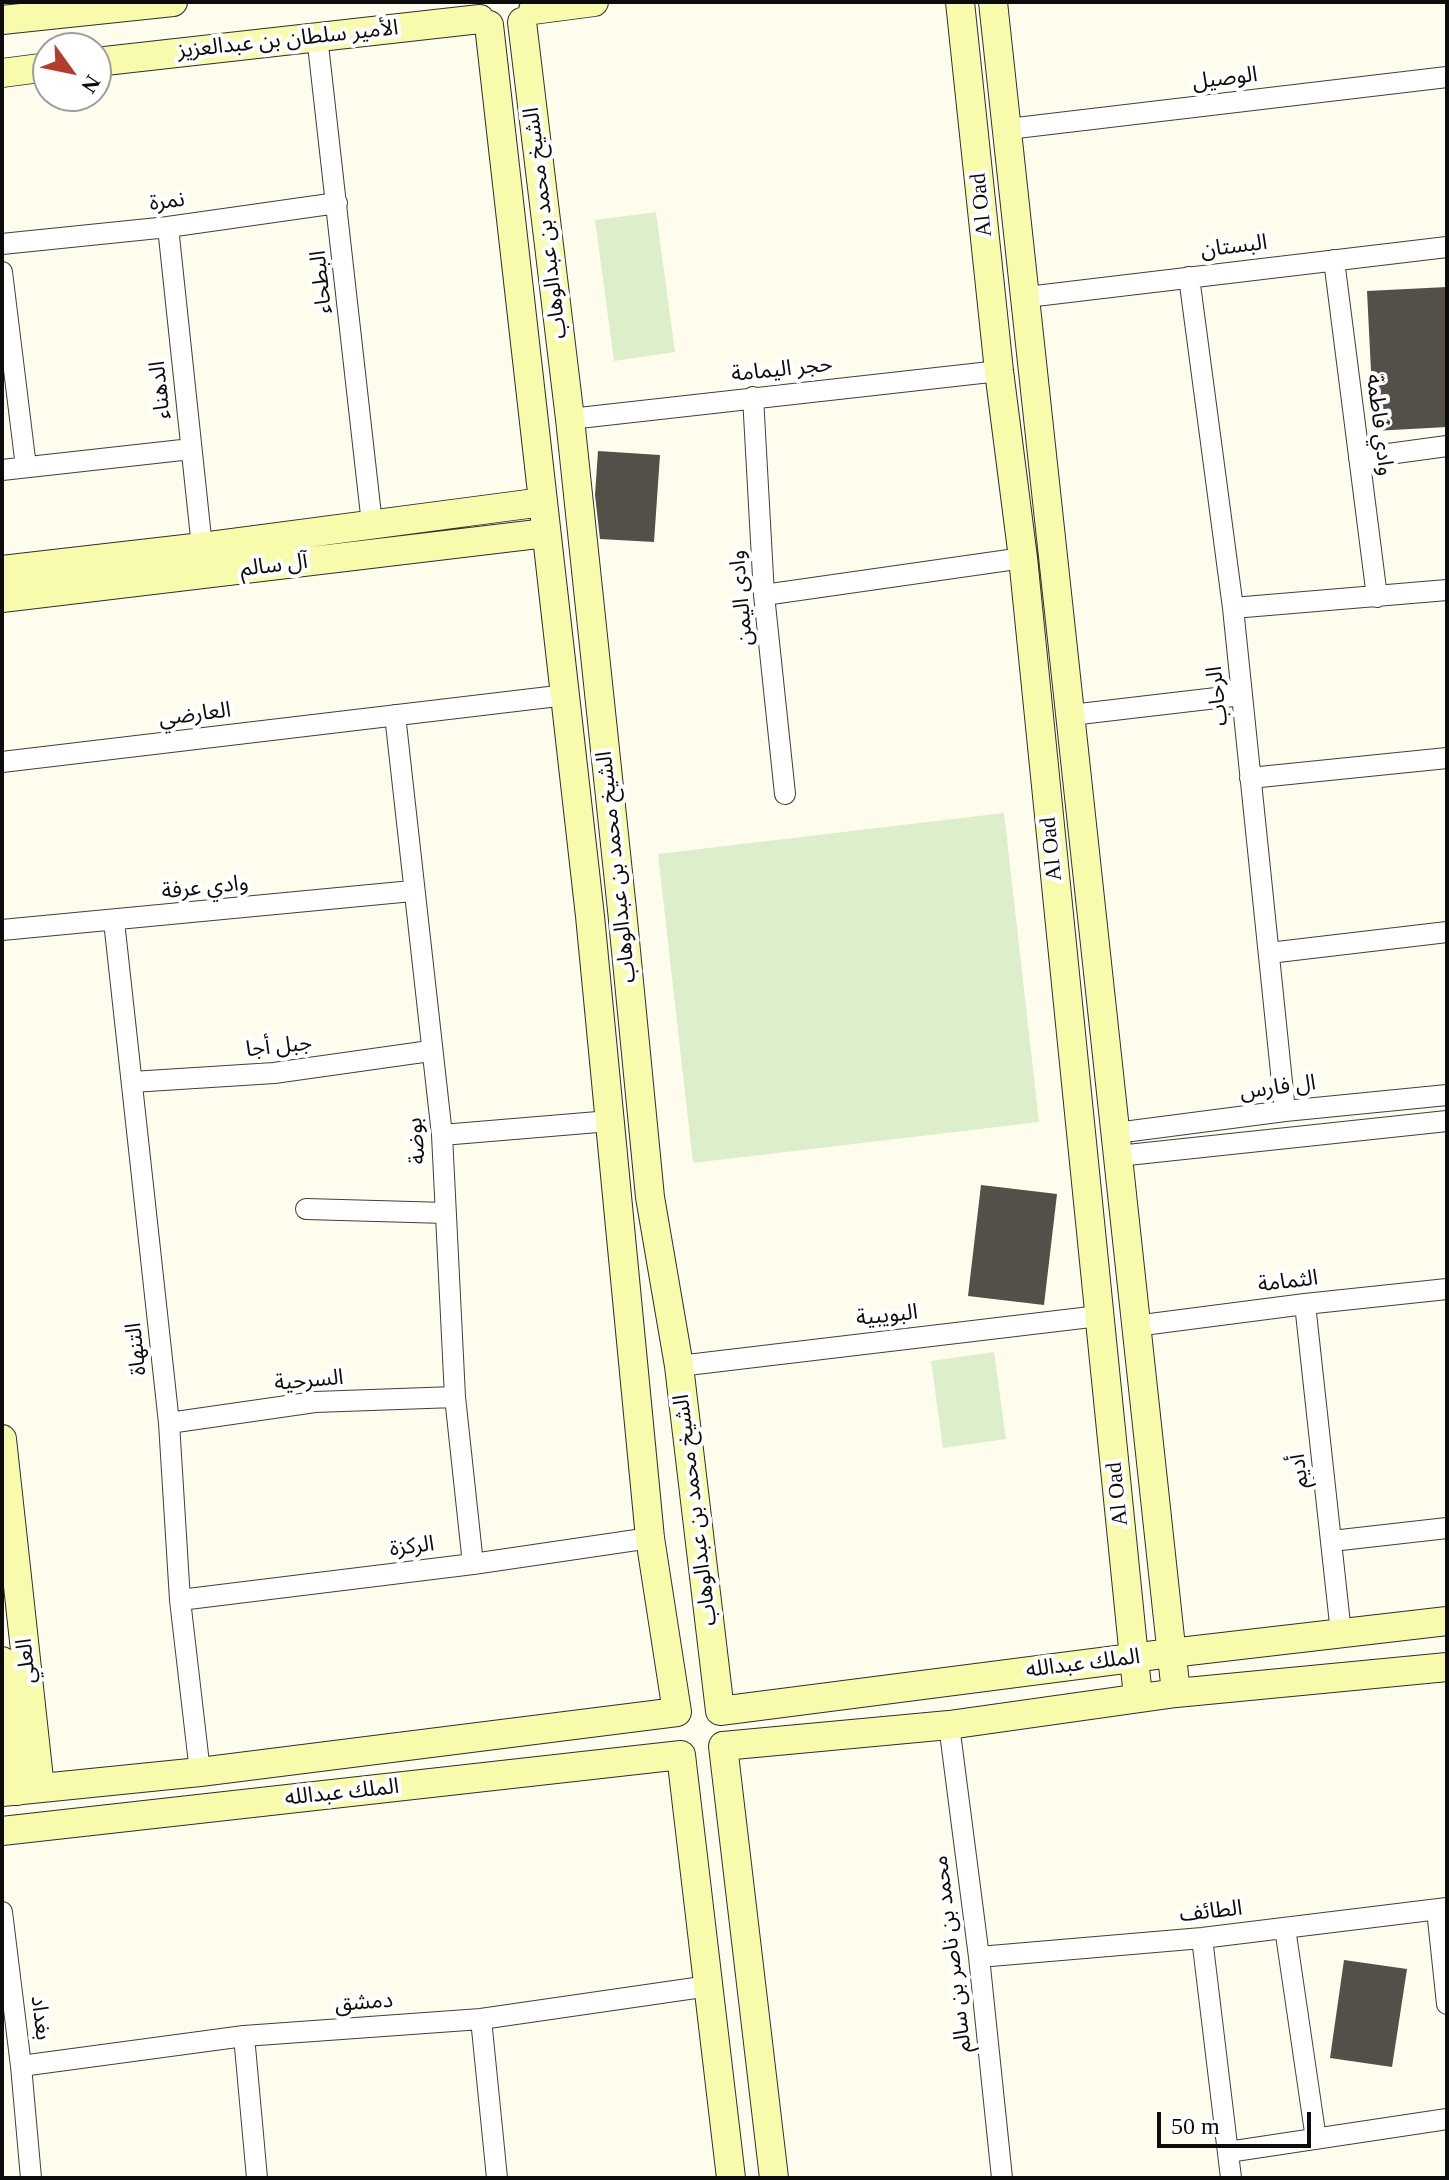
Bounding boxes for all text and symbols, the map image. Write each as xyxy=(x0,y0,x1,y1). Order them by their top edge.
street label: الأمير سلطان بن عبدالعزيز xyxy=(176,15,400,65)
north arrow xyxy=(32,32,112,112)
street label: الوصيل xyxy=(1191,62,1259,96)
text: N xyxy=(76,71,106,98)
street label: الشيخ محمد بن عبدالوهاب xyxy=(519,106,573,340)
street label: Al Oad xyxy=(966,172,998,238)
street label: نمرة xyxy=(148,187,186,217)
street label: البستان xyxy=(1199,230,1269,264)
street label: البطحاء xyxy=(306,249,338,315)
street label: حجر اليمامة xyxy=(730,352,834,388)
street label: الدهناء xyxy=(145,360,177,420)
street label: وادي فاطمة xyxy=(1360,373,1398,477)
street label: آل سالم xyxy=(239,549,309,583)
street label: وادى اليمن xyxy=(725,549,759,647)
street label: الرحاب xyxy=(1202,665,1234,727)
street label: العارضي xyxy=(158,697,232,733)
street label: الشيخ محمد بن عبدالوهاب xyxy=(592,750,642,984)
street label: Al Oad xyxy=(1036,816,1068,882)
street label: وادي عرفة xyxy=(160,870,250,906)
street label: جبل أجا xyxy=(245,1030,313,1064)
street label: ال فارس xyxy=(1239,1070,1317,1106)
street label: بوضة xyxy=(402,1117,432,1165)
street label: الثمامة xyxy=(1256,1265,1320,1299)
street label: البويبية xyxy=(855,1300,919,1332)
street label: التنهاة xyxy=(121,1321,153,1377)
street label: السرحية xyxy=(273,1365,345,1397)
street label: الشيخ محمد بن عبدالوهاب xyxy=(669,1393,723,1627)
street label: أديم xyxy=(1285,1452,1315,1490)
street label: Al Oad xyxy=(1102,1461,1134,1527)
street label: الركزة xyxy=(388,1531,436,1563)
street label: العلي xyxy=(12,1637,42,1685)
street label: الملك عبدالله xyxy=(1025,1644,1141,1684)
street label: الملك عبدالله xyxy=(284,1774,400,1812)
street label: محمد بن ناصر بن سالم xyxy=(928,1854,978,2054)
street label: الطائف xyxy=(1178,1896,1244,1928)
street label: دمشق xyxy=(334,1988,394,2018)
street label: بغداد xyxy=(24,1994,56,2042)
scale bar xyxy=(1161,2096,1315,2146)
text: 50 m xyxy=(1171,2113,1220,2139)

